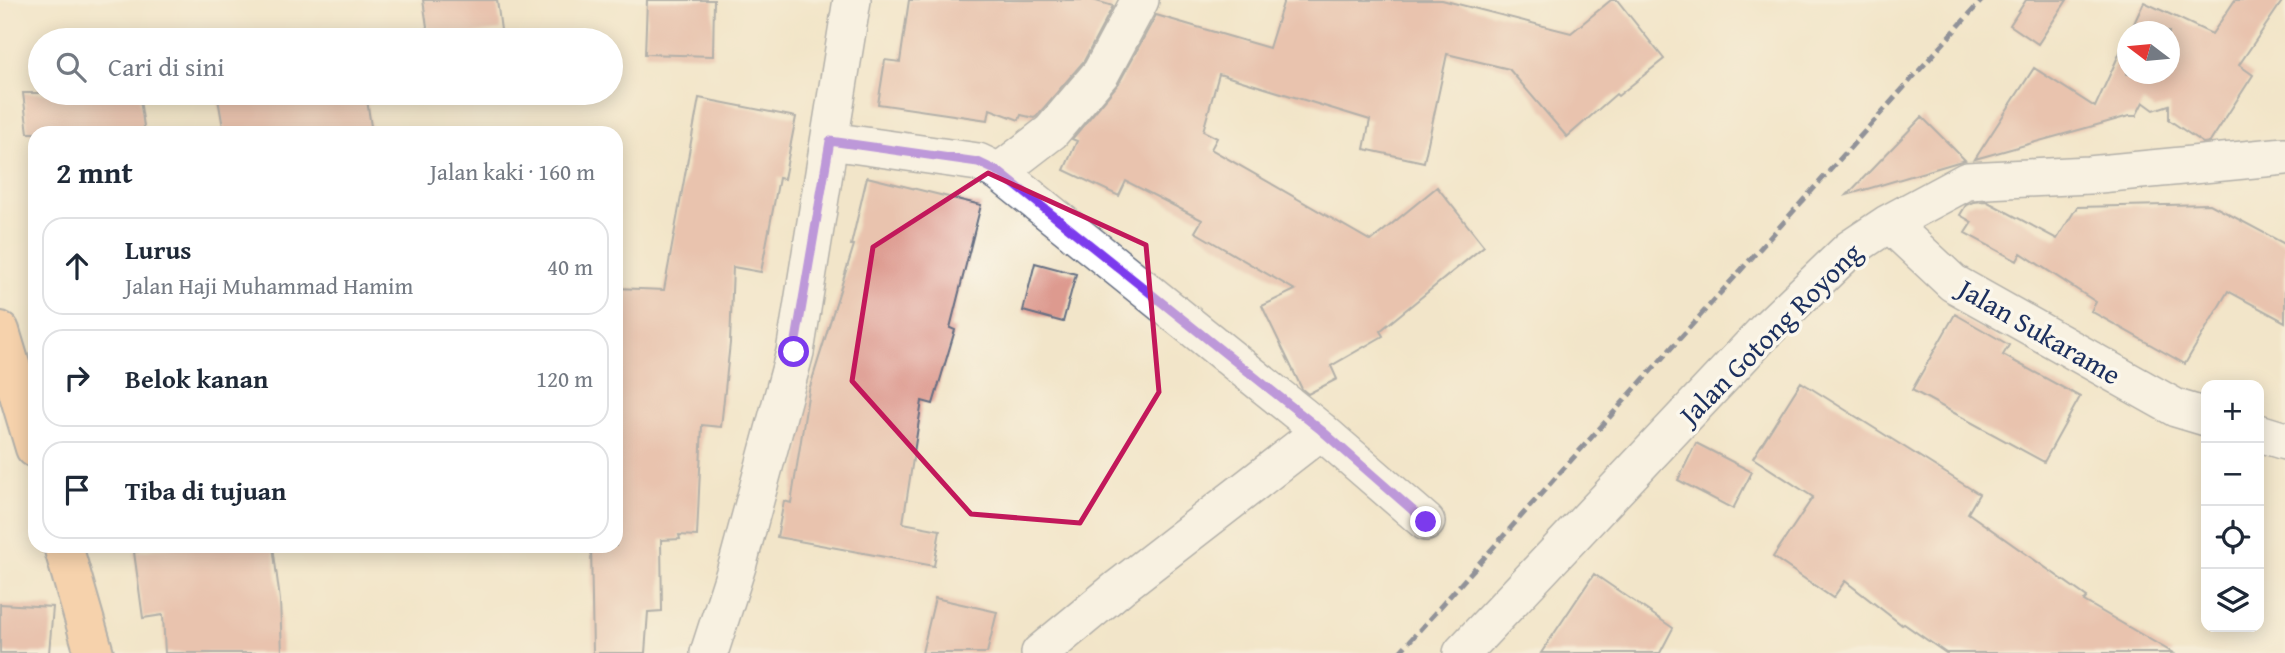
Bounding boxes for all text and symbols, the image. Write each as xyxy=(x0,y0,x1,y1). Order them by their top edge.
north arrow xyxy=(2117,21,2180,84)
search box xyxy=(28,28,623,105)
text: Cari di sini xyxy=(108,47,225,86)
icon: search xyxy=(52,48,90,86)
text: 2 mnt xyxy=(56,150,133,194)
text: Jalan kaki · 160 m xyxy=(430,155,595,188)
text: Lurus xyxy=(125,230,191,269)
street label: Jalan Gotong Royong xyxy=(1667,232,1871,436)
icon: ahead xyxy=(58,247,96,285)
text: 40 m xyxy=(547,250,593,283)
street label: Jalan Sukarame xyxy=(1948,266,2129,394)
text: Jalan Haji Muhammad Hamim xyxy=(125,269,413,302)
route start xyxy=(778,336,809,367)
icon: right xyxy=(58,359,96,397)
text: Belok kanan xyxy=(125,359,268,398)
text: 120 m xyxy=(536,362,593,395)
map controls xyxy=(2201,380,2264,632)
button: + xyxy=(2201,380,2264,443)
button: − xyxy=(2201,443,2264,506)
icon: arrive xyxy=(58,471,96,509)
text: Tiba di tujuan xyxy=(125,471,286,510)
route end xyxy=(1410,506,1441,537)
button: locate xyxy=(2201,506,2264,569)
button: layers xyxy=(2201,569,2264,632)

